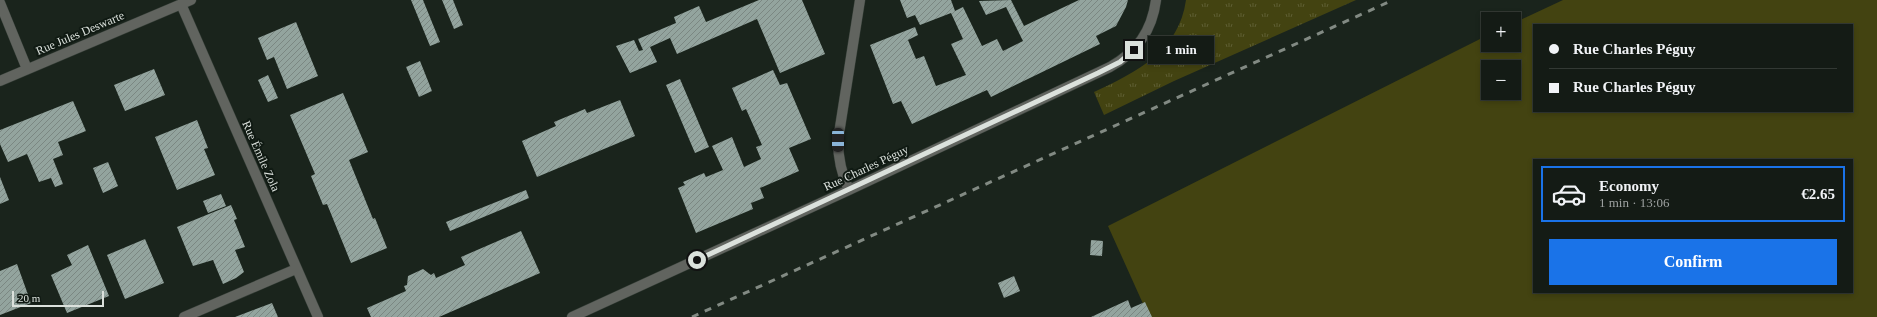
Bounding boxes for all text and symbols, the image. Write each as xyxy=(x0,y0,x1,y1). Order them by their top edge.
street label: Rue Jules Deswarte xyxy=(34,8,126,58)
map controls xyxy=(1481,12,1521,100)
button: + xyxy=(1481,12,1521,52)
callout: 1 min xyxy=(1148,36,1214,64)
route end xyxy=(1125,41,1143,59)
text: Rue Charles Péguy xyxy=(1573,41,1696,57)
text: 1 min xyxy=(1165,42,1197,57)
button: − xyxy=(1481,60,1521,100)
text: Rue Charles Péguy xyxy=(1573,79,1696,95)
street label: Rue Émile Zola xyxy=(239,118,283,194)
car xyxy=(832,128,844,152)
street label: Rue Charles Péguy xyxy=(821,142,911,194)
icon: car xyxy=(1551,176,1587,212)
text: Economy xyxy=(1599,178,1659,194)
text: €2.65 xyxy=(1801,186,1835,202)
text: 1 min · 13:06 xyxy=(1599,195,1669,210)
button: Confirm xyxy=(1549,239,1837,285)
route start xyxy=(688,251,706,269)
scale bar xyxy=(12,289,104,308)
text: 20 m xyxy=(18,292,40,304)

